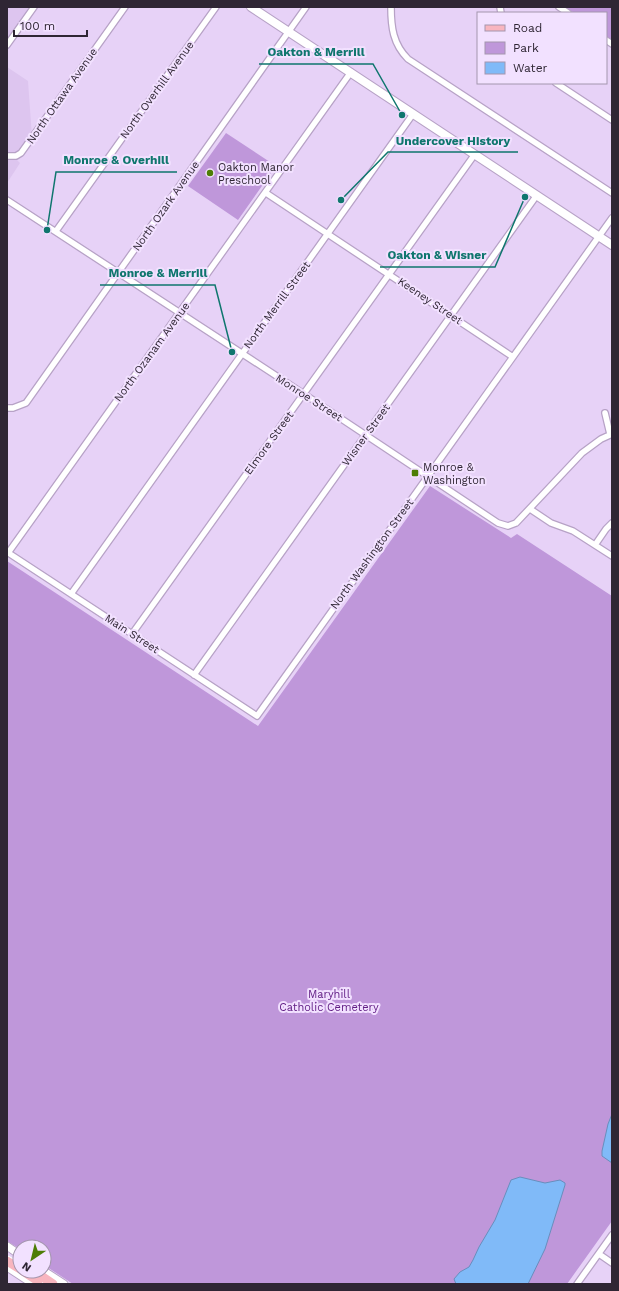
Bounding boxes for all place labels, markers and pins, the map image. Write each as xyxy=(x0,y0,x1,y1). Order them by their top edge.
callout: Oakton & Merrill xyxy=(259,40,373,64)
callout: Undercover History xyxy=(388,128,518,152)
callout: Monroe & Overhill xyxy=(56,148,177,172)
place label: Oakton Manor Preschool xyxy=(218,161,294,187)
marker: Oakton Manor Preschool xyxy=(205,168,215,178)
callout: Oakton & Wisner xyxy=(380,243,495,267)
callout: Monroe & Merrill xyxy=(100,261,215,285)
place label: Monroe & Washington xyxy=(423,461,486,487)
marker: Monroe & Washington xyxy=(410,468,420,478)

